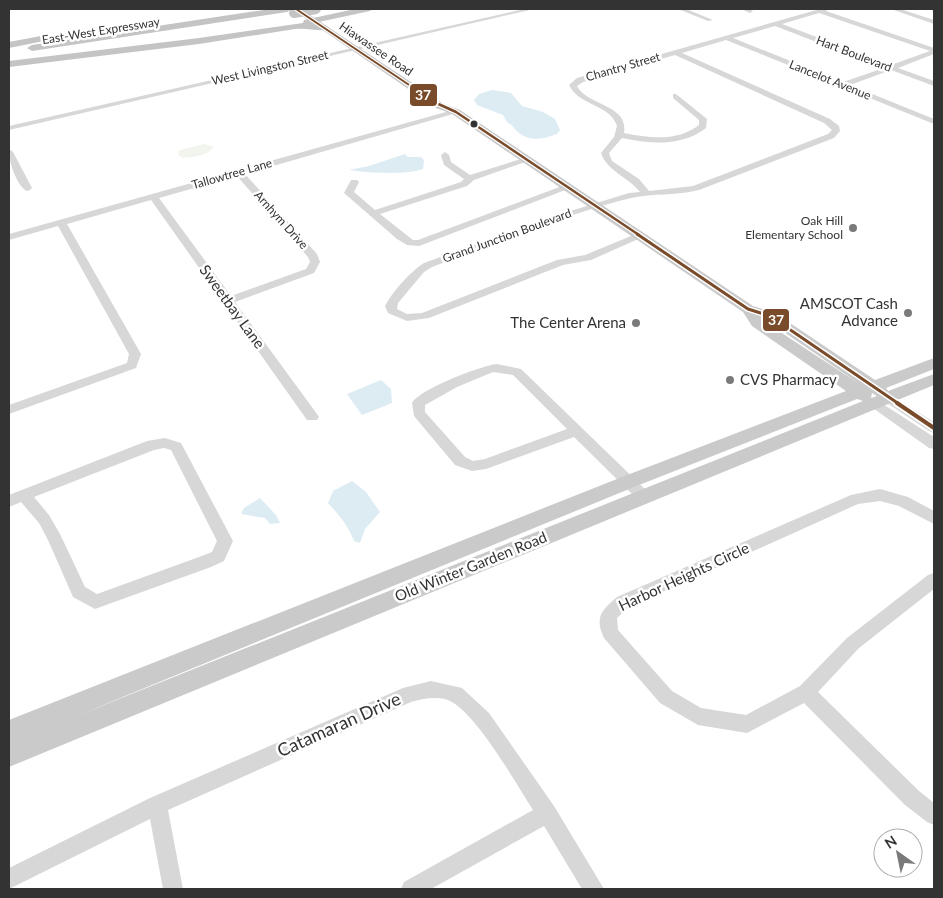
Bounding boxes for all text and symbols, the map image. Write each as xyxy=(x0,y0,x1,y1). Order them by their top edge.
street label: East-West Expressway xyxy=(41,14,162,47)
street label: Hiawassee Road xyxy=(336,18,416,79)
street label: Hart Boulevard xyxy=(814,32,894,75)
street label: West Livingston Street xyxy=(210,47,330,88)
street label: Chantry Street xyxy=(584,49,662,84)
street label: Lancelot Avenue xyxy=(787,56,873,103)
line badge: 37 xyxy=(409,83,438,107)
text: 37 xyxy=(415,86,431,103)
unlabelled marker xyxy=(469,119,479,129)
street label: Tallowtree Lane xyxy=(190,155,274,192)
street label: Arnhym Drive xyxy=(251,187,312,252)
street label: Grand Junction Boulevard xyxy=(440,205,573,266)
place label: Oak Hill Elementary School xyxy=(745,213,843,242)
marker: Oak Hill Elementary School xyxy=(847,222,859,234)
street label: Sweetbay Lane xyxy=(196,261,269,352)
place label: AMSCOT Cash Advance xyxy=(800,294,898,329)
marker: AMSCOT Cash Advance xyxy=(902,307,914,319)
line badge: 37 xyxy=(762,308,790,332)
text: 37 xyxy=(768,311,784,328)
place label: The Center Arena xyxy=(510,313,626,331)
marker: The Center Arena xyxy=(630,317,642,329)
place label: CVS Pharmacy xyxy=(740,370,837,388)
marker: CVS Pharmacy xyxy=(724,374,736,386)
street label: Old Winter Garden Road xyxy=(392,527,549,605)
street label: Harbor Heights Circle xyxy=(615,538,752,614)
street label: Catamaran Drive xyxy=(273,687,404,761)
north arrow xyxy=(873,828,923,878)
text: N xyxy=(881,832,900,852)

